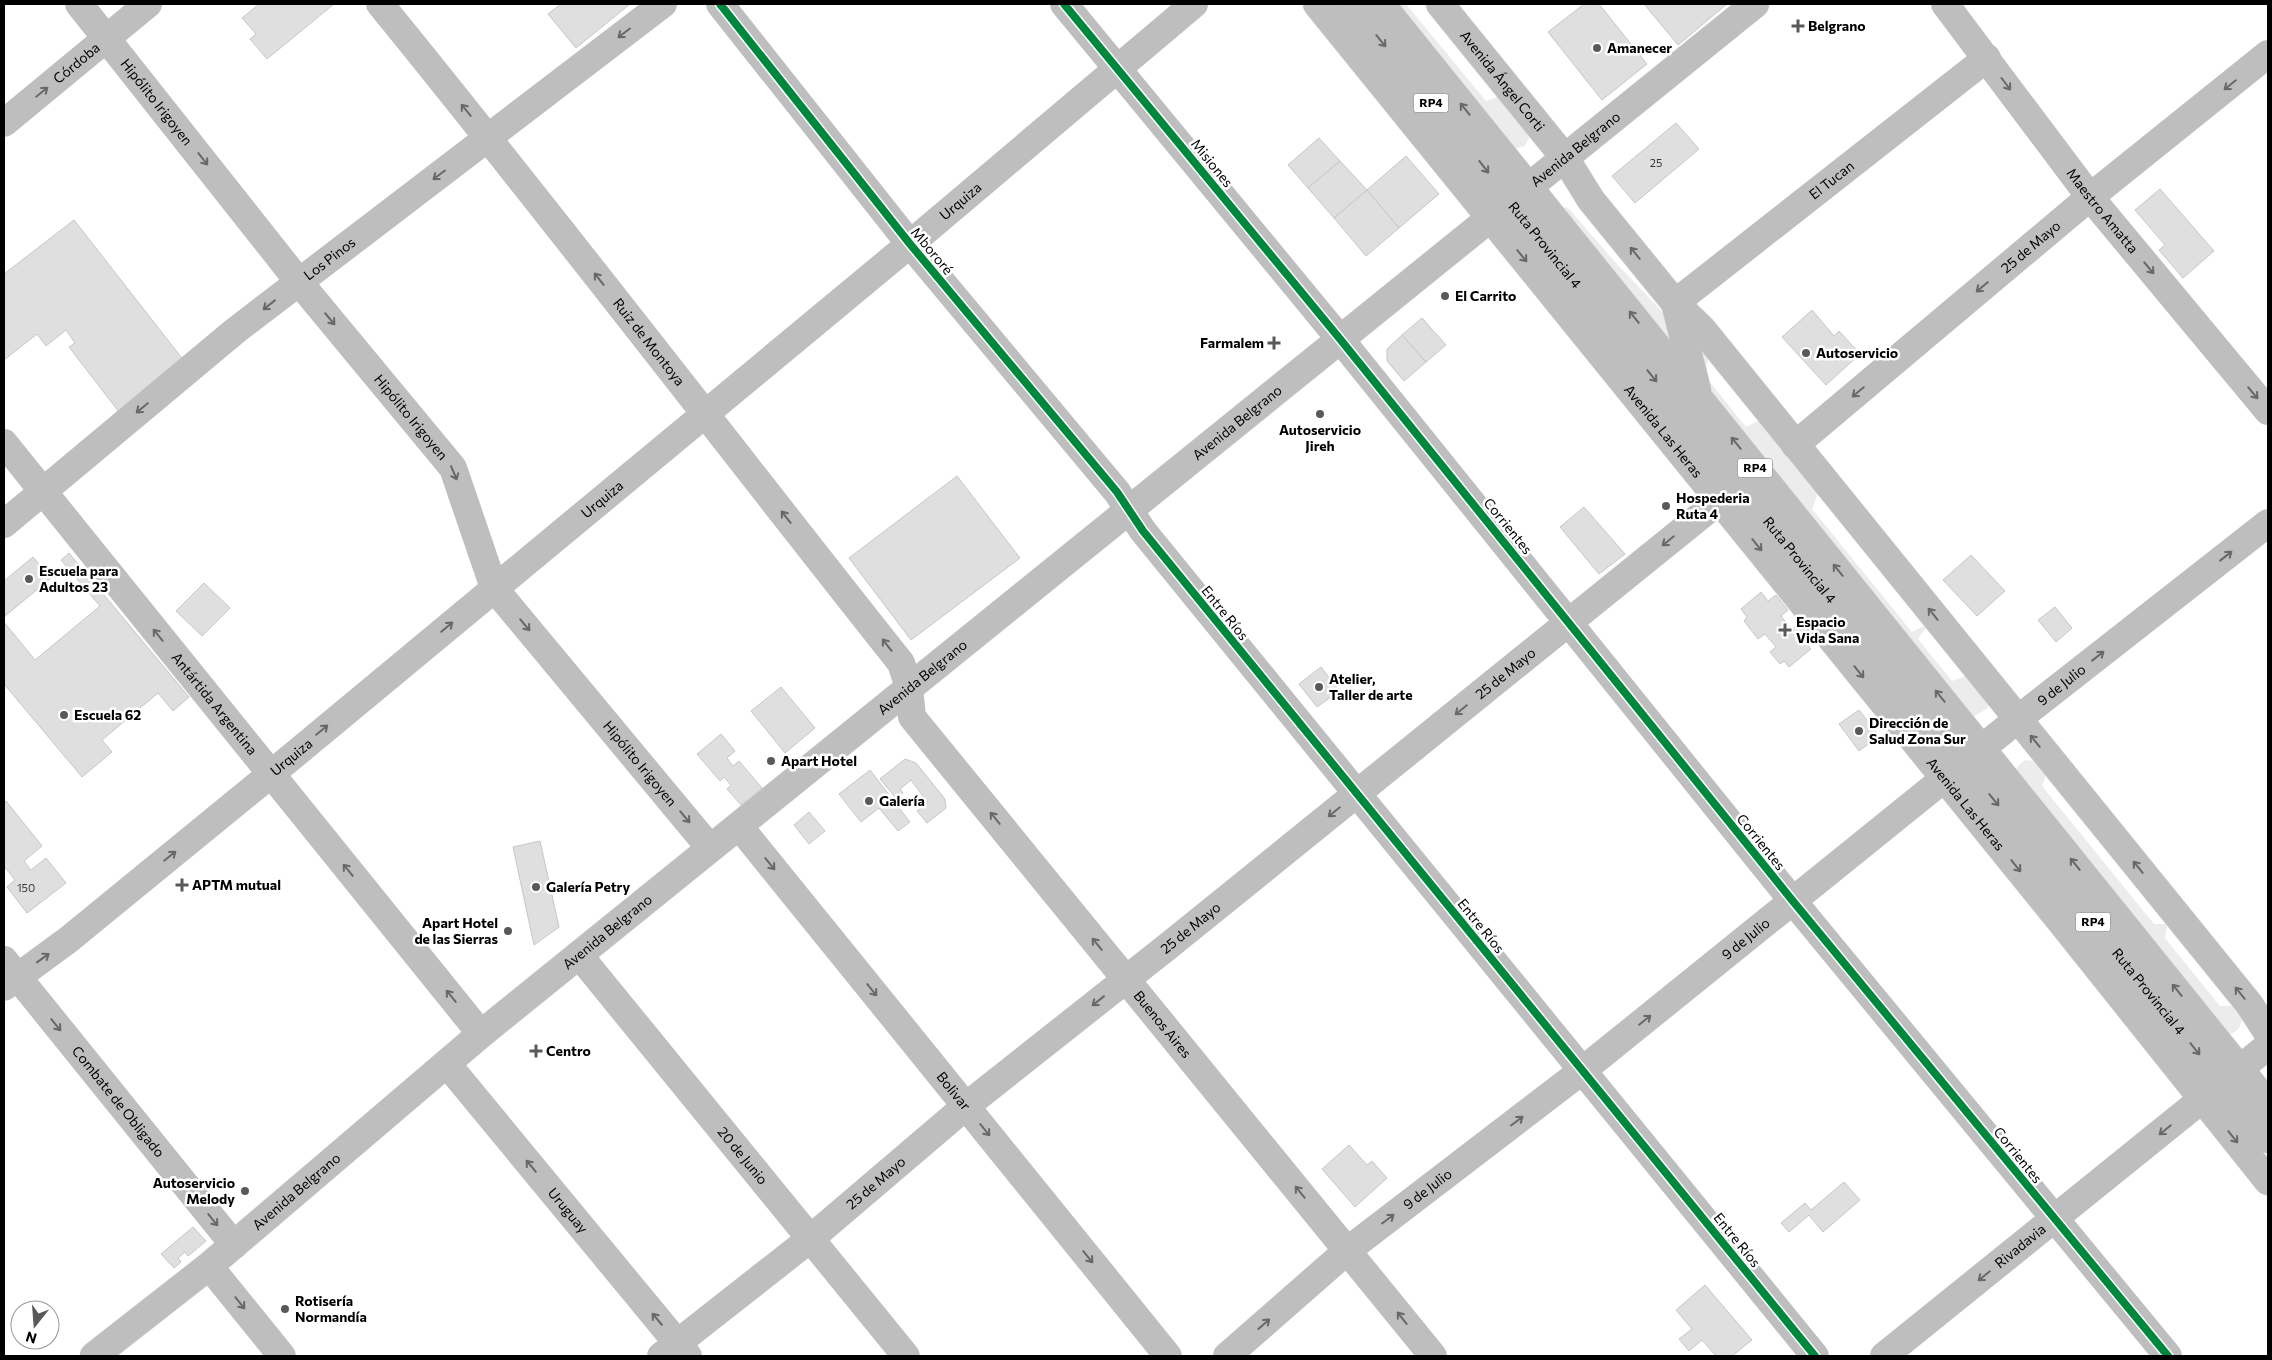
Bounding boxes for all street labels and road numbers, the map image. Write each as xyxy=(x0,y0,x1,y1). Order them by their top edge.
street label: Avenida Ángel Corti xyxy=(1457,27,1549,134)
street label: Córdoba xyxy=(49,39,103,87)
street label: Hipólito Irigoyen xyxy=(117,55,196,148)
road number: RP4 xyxy=(1414,94,1448,112)
street label: Avenida Belgrano xyxy=(1527,108,1623,190)
street label: Misiones xyxy=(1188,135,1237,190)
street label: El Tucan xyxy=(1805,157,1857,203)
street label: Maestro Amatta xyxy=(2063,165,2142,257)
street label: Urquiza xyxy=(936,178,985,223)
street label: Ruta Provincial 4 xyxy=(1505,198,1586,292)
street label: 25 de Mayo xyxy=(1997,217,2064,276)
street label: Mbororé xyxy=(908,224,957,278)
street label: Los Pinos xyxy=(300,233,358,283)
street label: Ruiz de Montoya xyxy=(610,295,689,389)
street label: Hipólito Irigoyen xyxy=(371,371,452,463)
street label: Avenida Belgrano xyxy=(1189,381,1285,463)
street label: Avenida Las Heras xyxy=(1621,381,1706,481)
road number: RP4 xyxy=(1738,458,1772,478)
street label: Urquiza xyxy=(577,477,626,521)
street label: Corrientes xyxy=(1481,494,1536,557)
street label: Ruta Provincial 4 xyxy=(1760,513,1841,607)
street label: Entre Ríos xyxy=(1198,582,1252,643)
street label: Avenida Belgrano xyxy=(874,636,970,718)
street label: 25 de Mayo xyxy=(1472,644,1539,702)
street label: Antártida Argentina xyxy=(168,649,261,758)
street label: 9 de Julio xyxy=(2034,660,2089,709)
street label: Hipólito Irigoyen xyxy=(600,717,681,809)
street label: Urquiza xyxy=(266,734,315,779)
street label: Avenida Las Heras xyxy=(1923,754,2009,854)
street label: Corrientes xyxy=(1734,810,1789,873)
street label: Avenida Belgrano xyxy=(559,890,655,973)
street label: Entre Ríos xyxy=(1454,895,1508,956)
street label: 25 de Mayo xyxy=(1157,898,1224,957)
road number: RP4 xyxy=(2076,912,2110,932)
street label: 9 de Julio xyxy=(1718,914,1773,963)
street label: Ruta Provincial 4 xyxy=(2109,944,2190,1038)
street label: Buenos Aires xyxy=(1130,987,1195,1061)
street label: Combate de Obligado xyxy=(69,1042,169,1160)
street label: Bolivar xyxy=(933,1068,975,1114)
street label: 20 de Junio xyxy=(714,1123,772,1188)
street label: Corrientes xyxy=(1991,1123,2046,1186)
street label: Avenida Belgrano xyxy=(249,1149,344,1233)
street label: 25 de Mayo xyxy=(842,1152,909,1212)
street label: 9 de Julio xyxy=(1399,1165,1455,1213)
street label: Uruguay xyxy=(545,1184,592,1236)
street label: Entre Ríos xyxy=(1710,1209,1764,1270)
street label: Rivadavia xyxy=(1991,1220,2049,1271)

